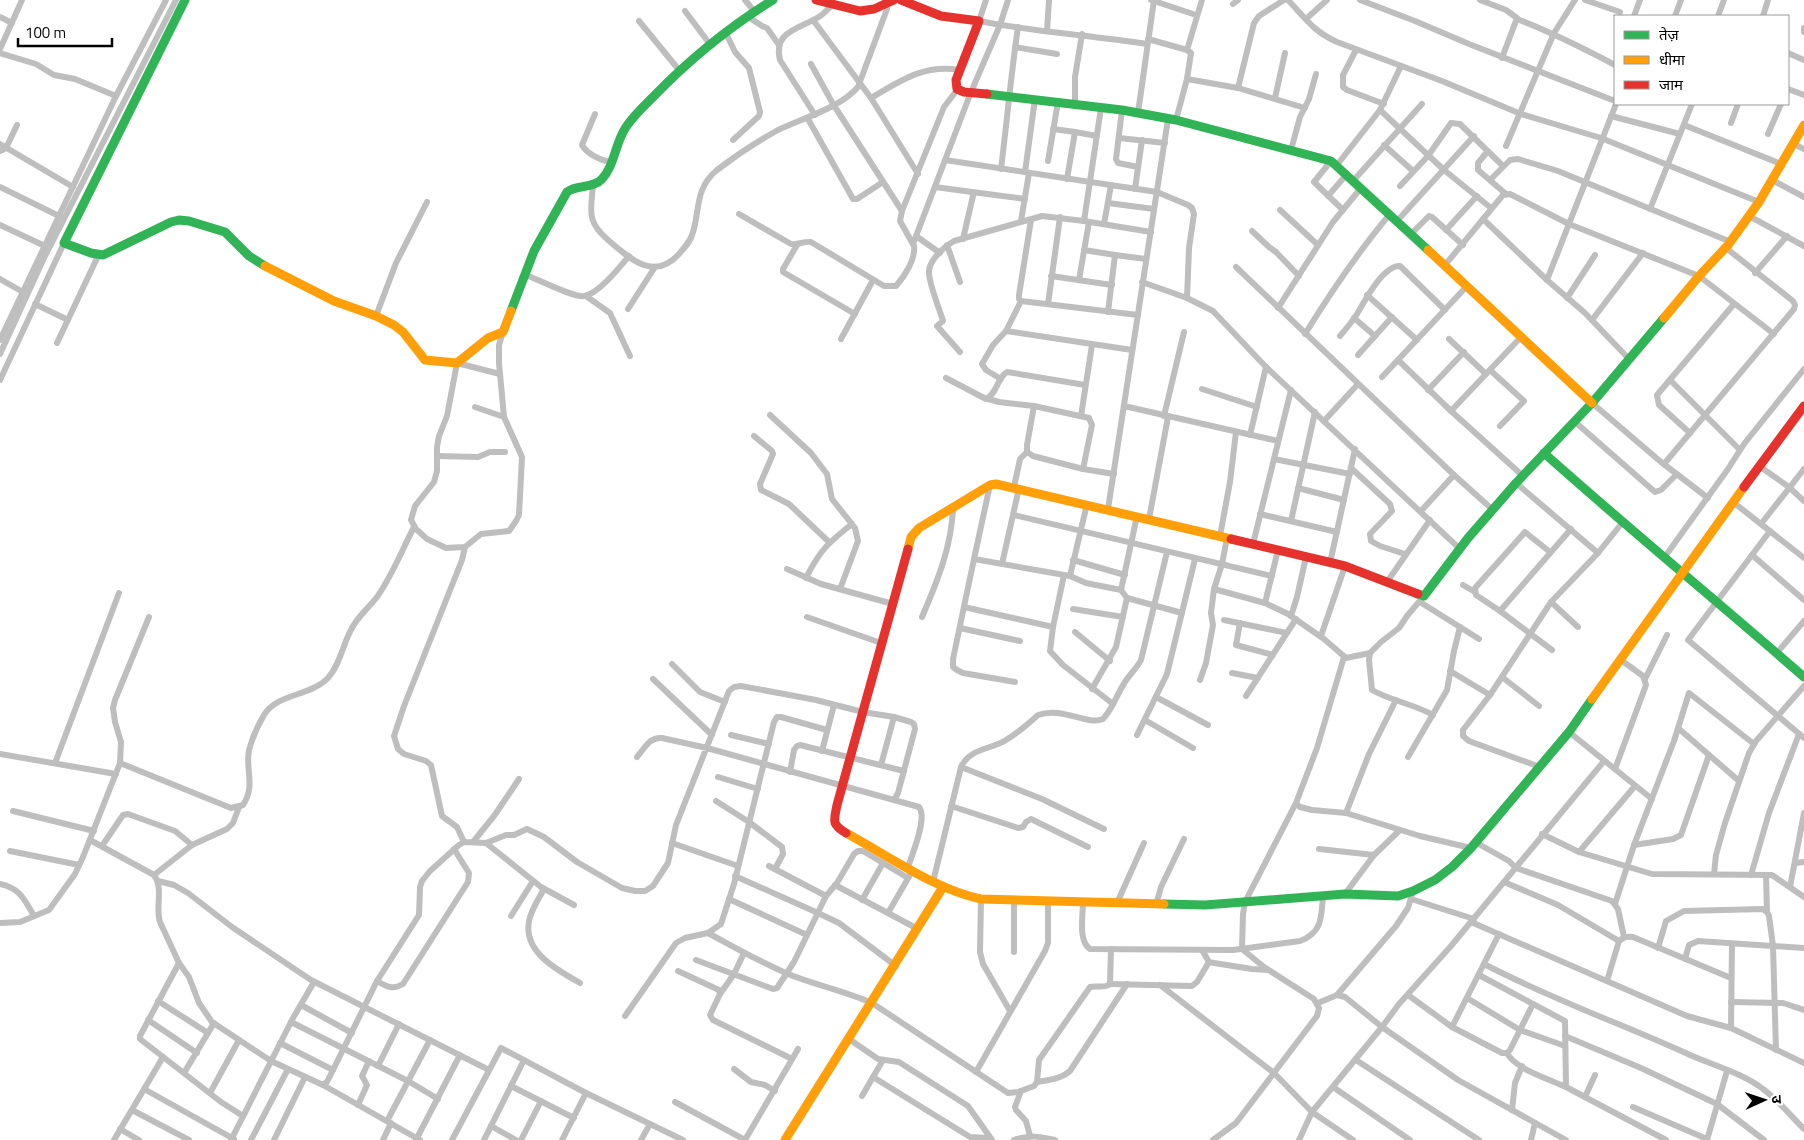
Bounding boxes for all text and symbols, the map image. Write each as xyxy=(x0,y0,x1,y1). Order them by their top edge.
scale bar xyxy=(18,15,111,47)
legend xyxy=(1614,15,1789,105)
text: 100 m xyxy=(25,21,66,44)
text: तेज़ xyxy=(1659,23,1680,46)
text: धीमा xyxy=(1659,48,1686,71)
text: जाम xyxy=(1659,73,1684,96)
north arrow xyxy=(1739,1075,1789,1125)
text: उ xyxy=(1767,1095,1788,1105)

